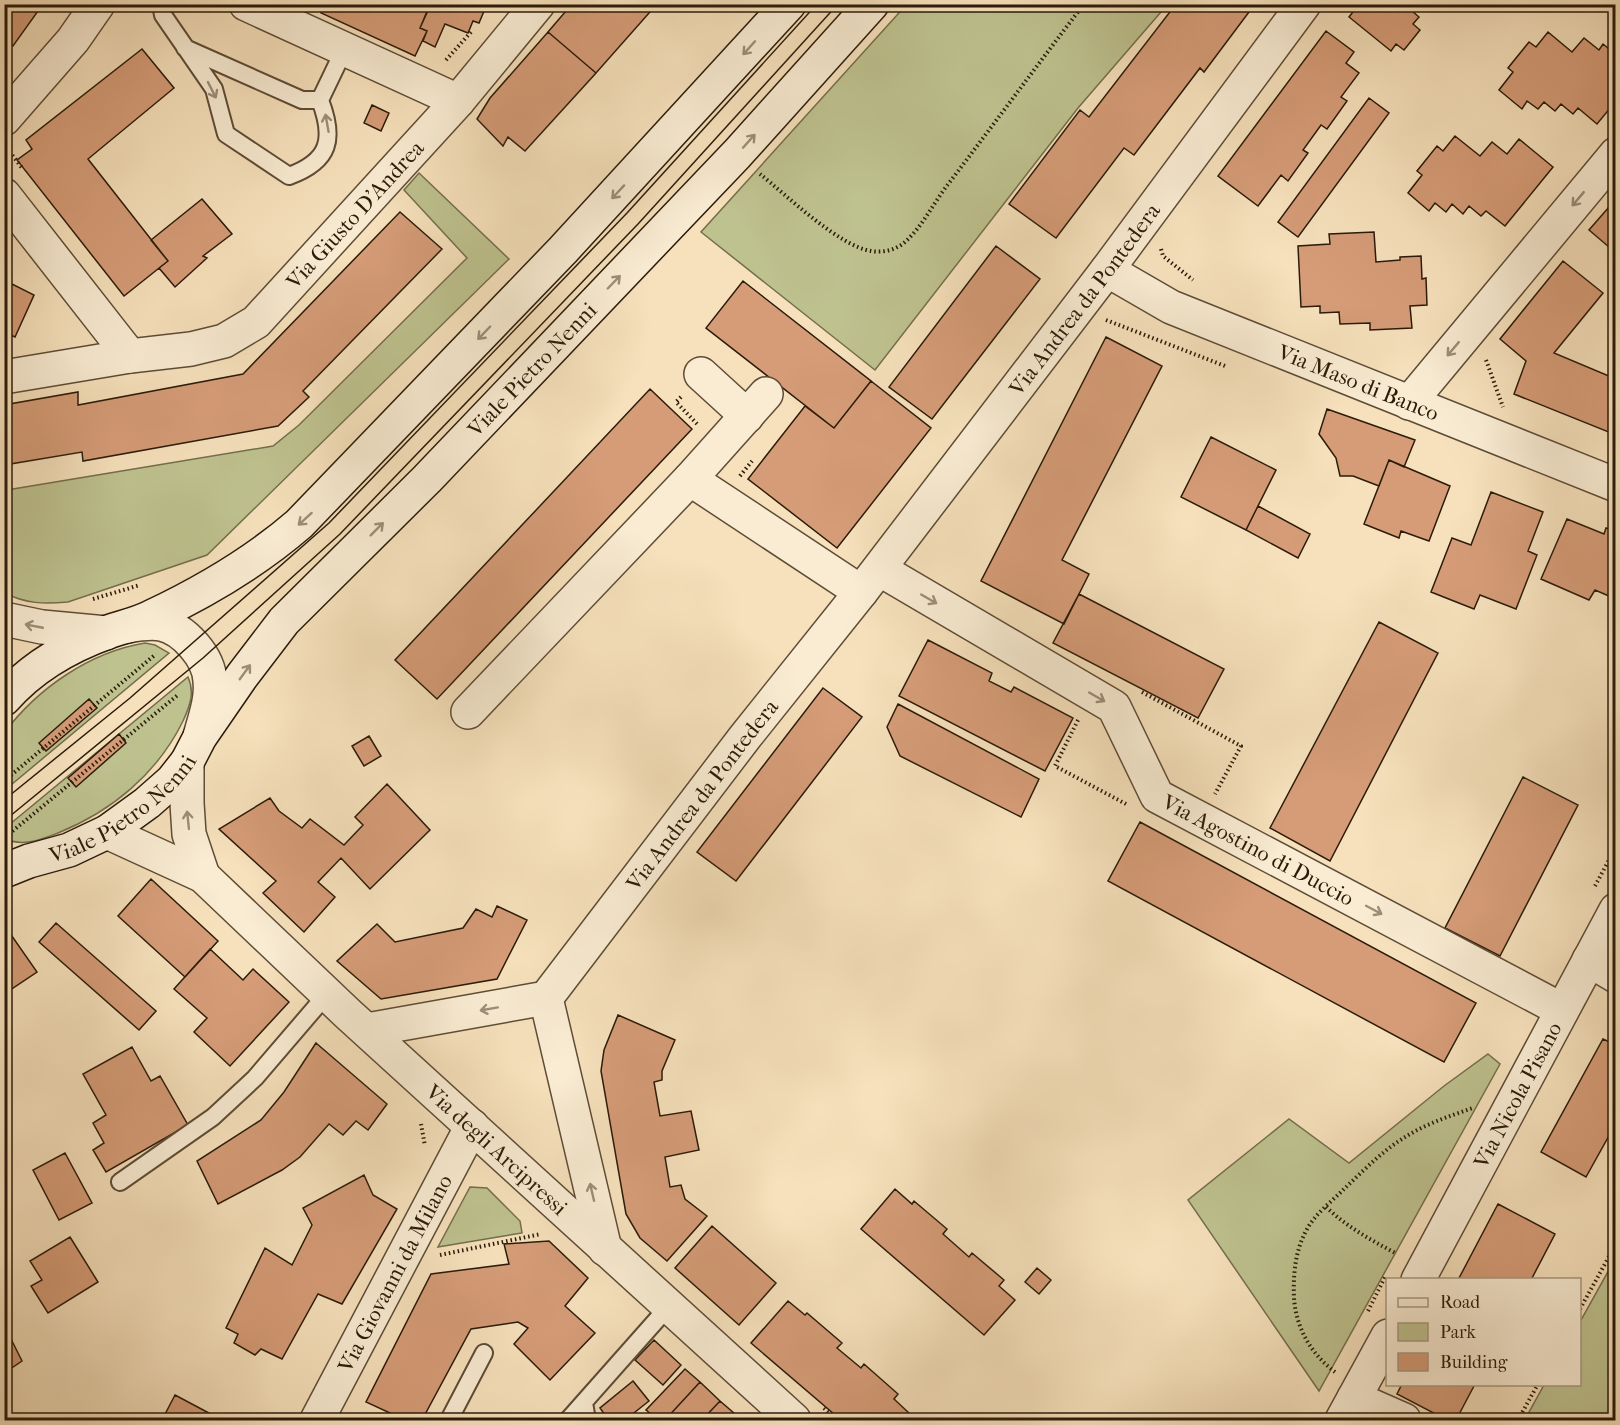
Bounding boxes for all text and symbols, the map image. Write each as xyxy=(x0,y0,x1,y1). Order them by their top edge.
one-way arrow xyxy=(742,40,756,55)
one-way arrow xyxy=(207,80,219,98)
one-way arrow xyxy=(321,114,332,133)
one-way arrow xyxy=(741,134,755,149)
street label: Via Giusto D'Andrea xyxy=(280,135,430,295)
one-way arrow xyxy=(610,184,625,199)
one-way arrow xyxy=(1571,191,1585,206)
street label: Via Andrea da Pontedera xyxy=(1003,198,1166,402)
one-way arrow xyxy=(607,275,621,290)
street label: Viale Pietro Nenni xyxy=(462,297,603,443)
one-way arrow xyxy=(476,326,491,341)
street label: Via Maso di Banco xyxy=(1273,339,1443,427)
one-way arrow xyxy=(1447,341,1460,357)
one-way arrow xyxy=(297,512,312,526)
one-way arrow xyxy=(370,522,385,537)
one-way arrow xyxy=(920,593,937,605)
one-way arrow xyxy=(25,620,44,631)
one-way arrow xyxy=(239,664,251,680)
one-way arrow xyxy=(1088,692,1105,704)
street label: Via Andrea da Pontedera xyxy=(620,694,785,897)
street label: Viale Pietro Nenni xyxy=(46,750,203,869)
street label: Via Agostino di Duccio xyxy=(1157,789,1358,912)
one-way arrow xyxy=(182,811,193,831)
one-way arrow xyxy=(1364,905,1382,916)
one-way arrow xyxy=(479,1003,499,1014)
street label: Via Nicola Pisano xyxy=(1468,1018,1568,1174)
street label: Via degli Arcipressi xyxy=(419,1079,573,1221)
street label: Via Giovanni da Milano xyxy=(332,1170,458,1378)
one-way arrow xyxy=(586,1183,597,1202)
legend xyxy=(1386,1278,1581,1386)
text: Road xyxy=(1440,1292,1480,1313)
text: Park xyxy=(1440,1322,1477,1343)
text: Building xyxy=(1440,1352,1508,1373)

